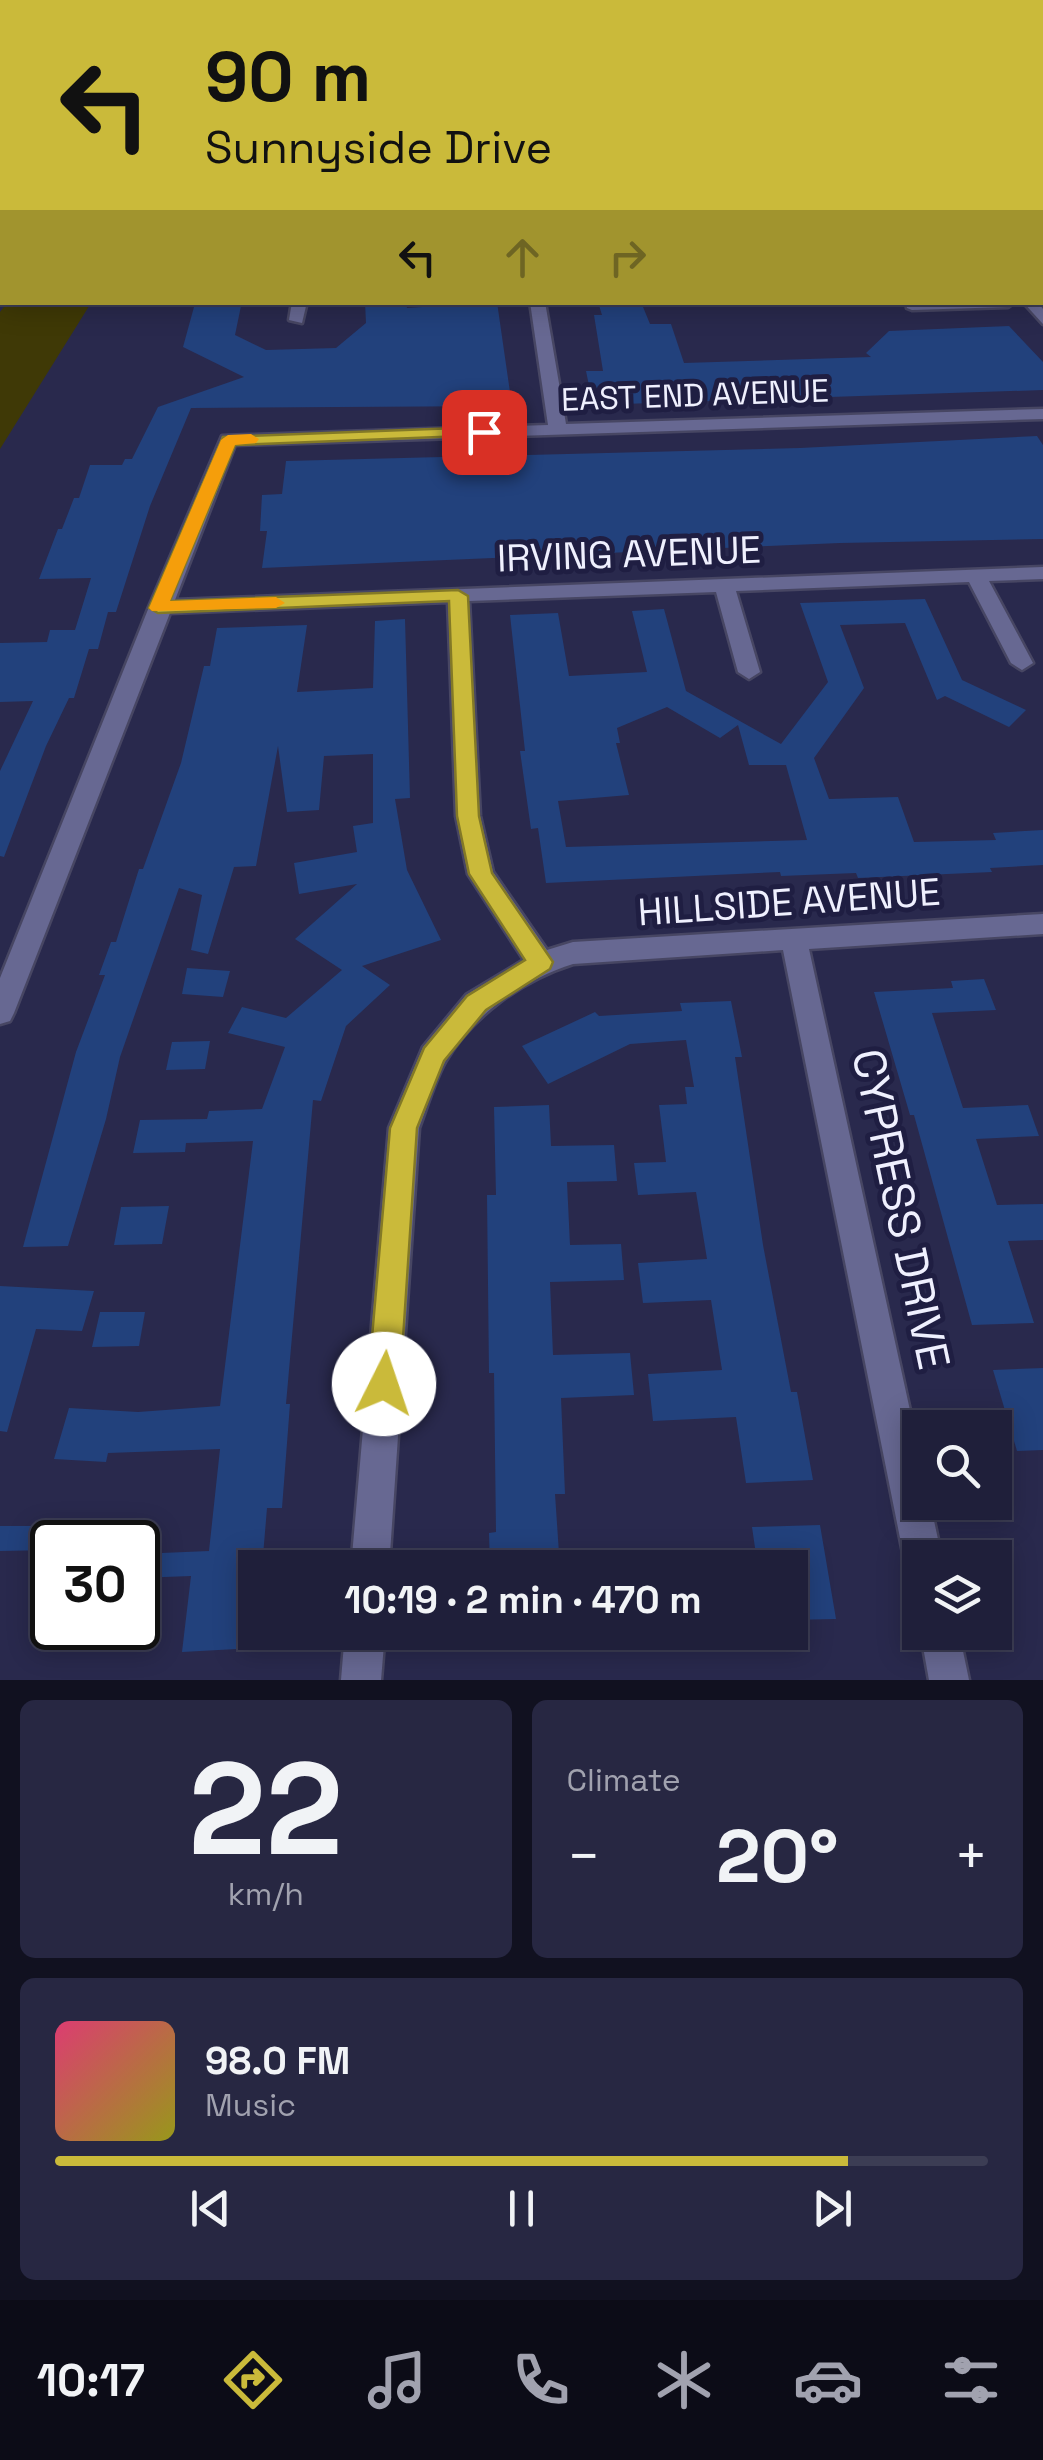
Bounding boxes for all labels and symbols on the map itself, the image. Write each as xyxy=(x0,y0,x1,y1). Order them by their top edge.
street label: EAST END AVENUE xyxy=(560,370,830,420)
pin xyxy=(442,390,527,475)
street label: IRVING AVENUE xyxy=(496,525,762,583)
street label: HILLSIDE AVENUE xyxy=(636,867,942,937)
street label: CYPRESS DRIVE xyxy=(839,1044,963,1374)
position arrow xyxy=(332,1332,436,1436)
speed limit sign: 30 xyxy=(30,1520,160,1650)

